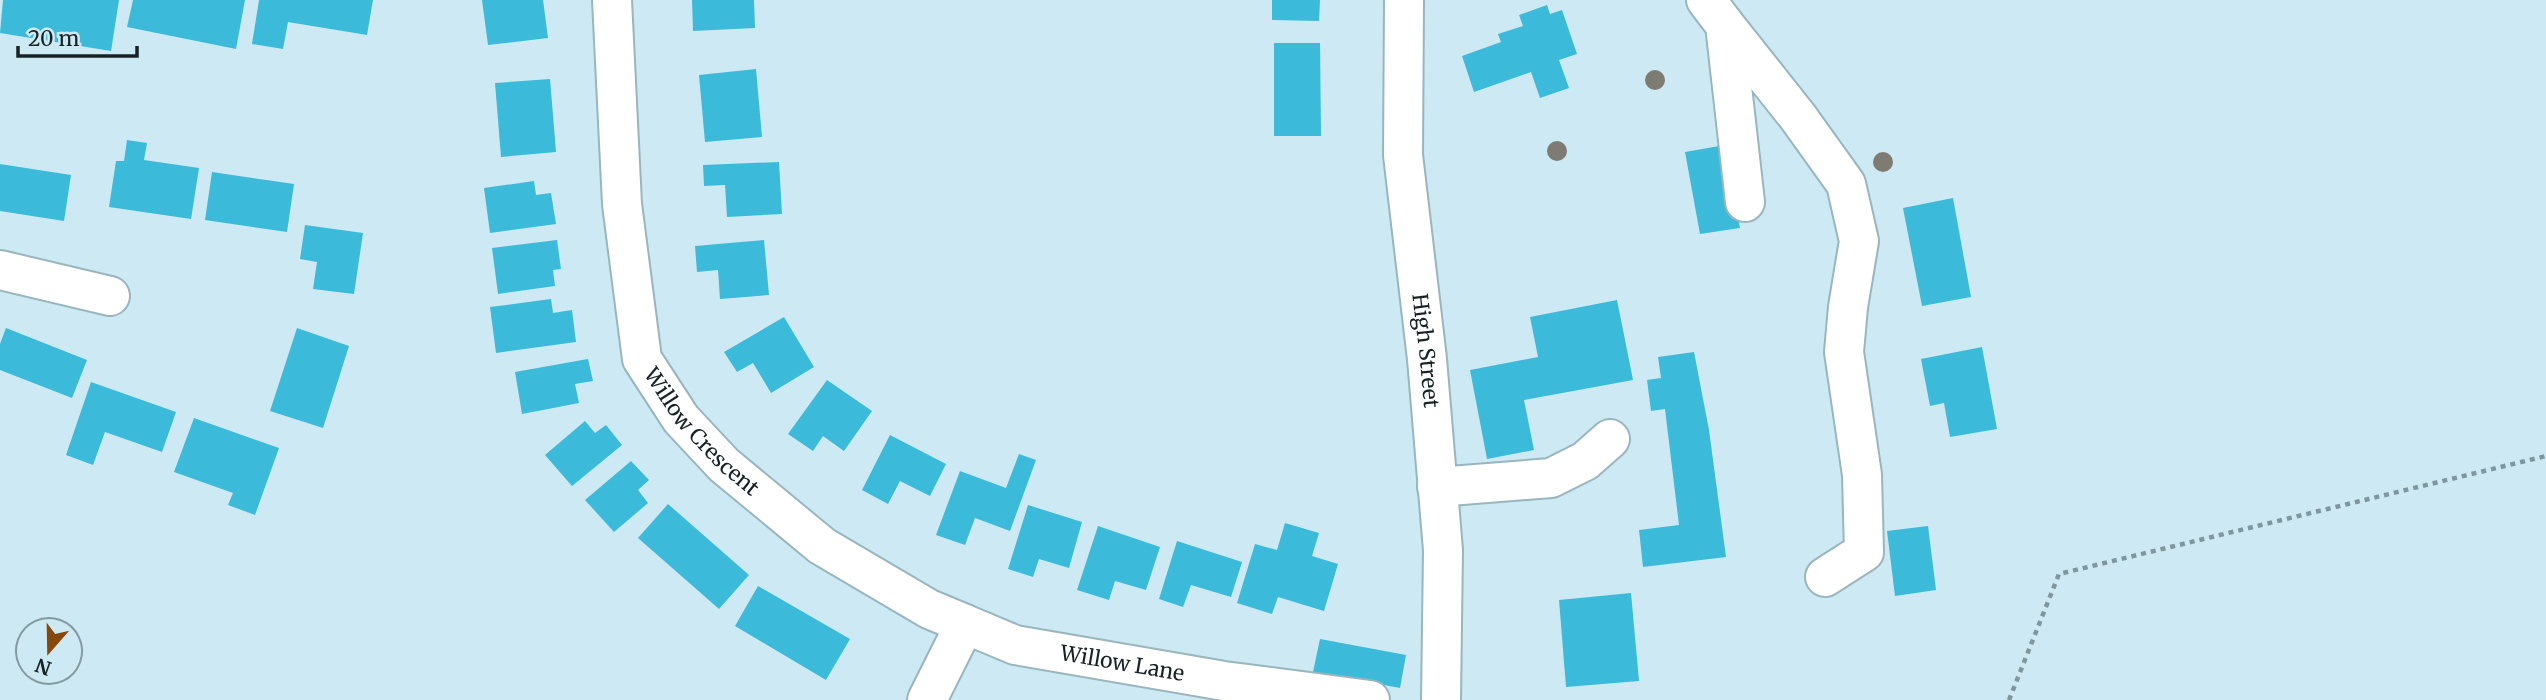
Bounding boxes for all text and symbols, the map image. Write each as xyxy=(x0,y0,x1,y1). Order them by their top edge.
scale bar xyxy=(18,14,136,58)
text: 20 m xyxy=(28,25,80,52)
street label: High Street xyxy=(1406,292,1445,409)
street label: Willow Crescent xyxy=(638,362,765,501)
north arrow xyxy=(14,616,84,686)
street label: Willow Lane xyxy=(1057,639,1186,687)
text: N xyxy=(32,653,54,681)

